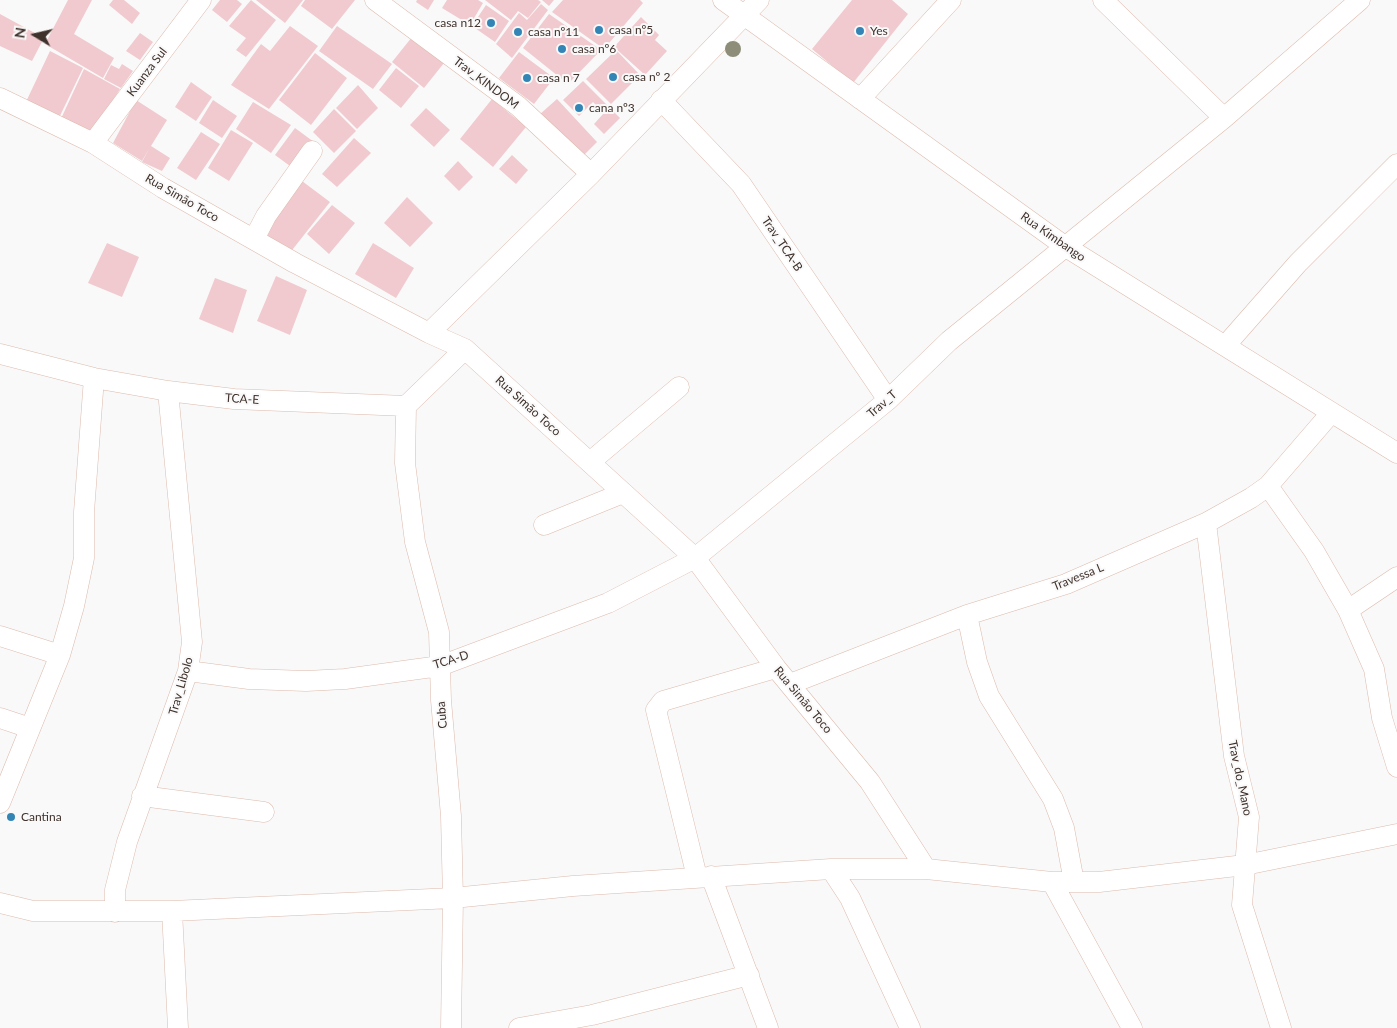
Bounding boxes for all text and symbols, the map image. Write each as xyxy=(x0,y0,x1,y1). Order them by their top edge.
north arrow xyxy=(10,10,60,60)
place label: casa n12 xyxy=(434,16,481,30)
marker: casa n12 xyxy=(485,17,497,29)
place label: casa nº5 xyxy=(609,23,653,37)
marker: casa nº5 xyxy=(593,24,605,36)
place label: Yes xyxy=(870,24,888,38)
place label: casa nº11 xyxy=(528,25,579,39)
marker: Yes xyxy=(854,25,866,37)
text: N xyxy=(10,26,29,39)
marker: casa nº11 xyxy=(512,26,524,38)
place label: casa nº6 xyxy=(572,42,616,56)
marker: casa nº6 xyxy=(556,43,568,55)
street label: Kuanza Sul xyxy=(124,45,170,99)
street label: Trav_KINDOM xyxy=(451,54,521,112)
place label: casa nº 2 xyxy=(623,70,670,84)
place label: casa n 7 xyxy=(537,71,580,85)
marker: casa nº 2 xyxy=(607,71,619,83)
marker: casa n 7 xyxy=(521,72,533,84)
place label: cana nº3 xyxy=(589,101,635,115)
marker: cana nº3 xyxy=(573,102,585,114)
street label: Rua Simão Toco xyxy=(143,171,221,225)
street label: Rua Kimbango xyxy=(1018,209,1088,265)
street label: Trav_TCA-B xyxy=(759,214,805,274)
street label: Rua Simão Toco xyxy=(492,373,564,439)
street label: Trav_T xyxy=(864,387,900,421)
street label: TCA-E xyxy=(224,391,260,407)
street label: Travessa L xyxy=(1050,560,1106,594)
street label: TCA-D xyxy=(431,648,471,672)
street label: Trav_Libolo xyxy=(166,655,196,717)
street label: Rua Simão Toco xyxy=(771,664,835,736)
street label: Cuba xyxy=(434,701,450,729)
street label: Trav_do_Mano xyxy=(1225,739,1255,817)
place label: Cantina xyxy=(21,810,62,824)
marker: Cantina xyxy=(5,811,17,823)

